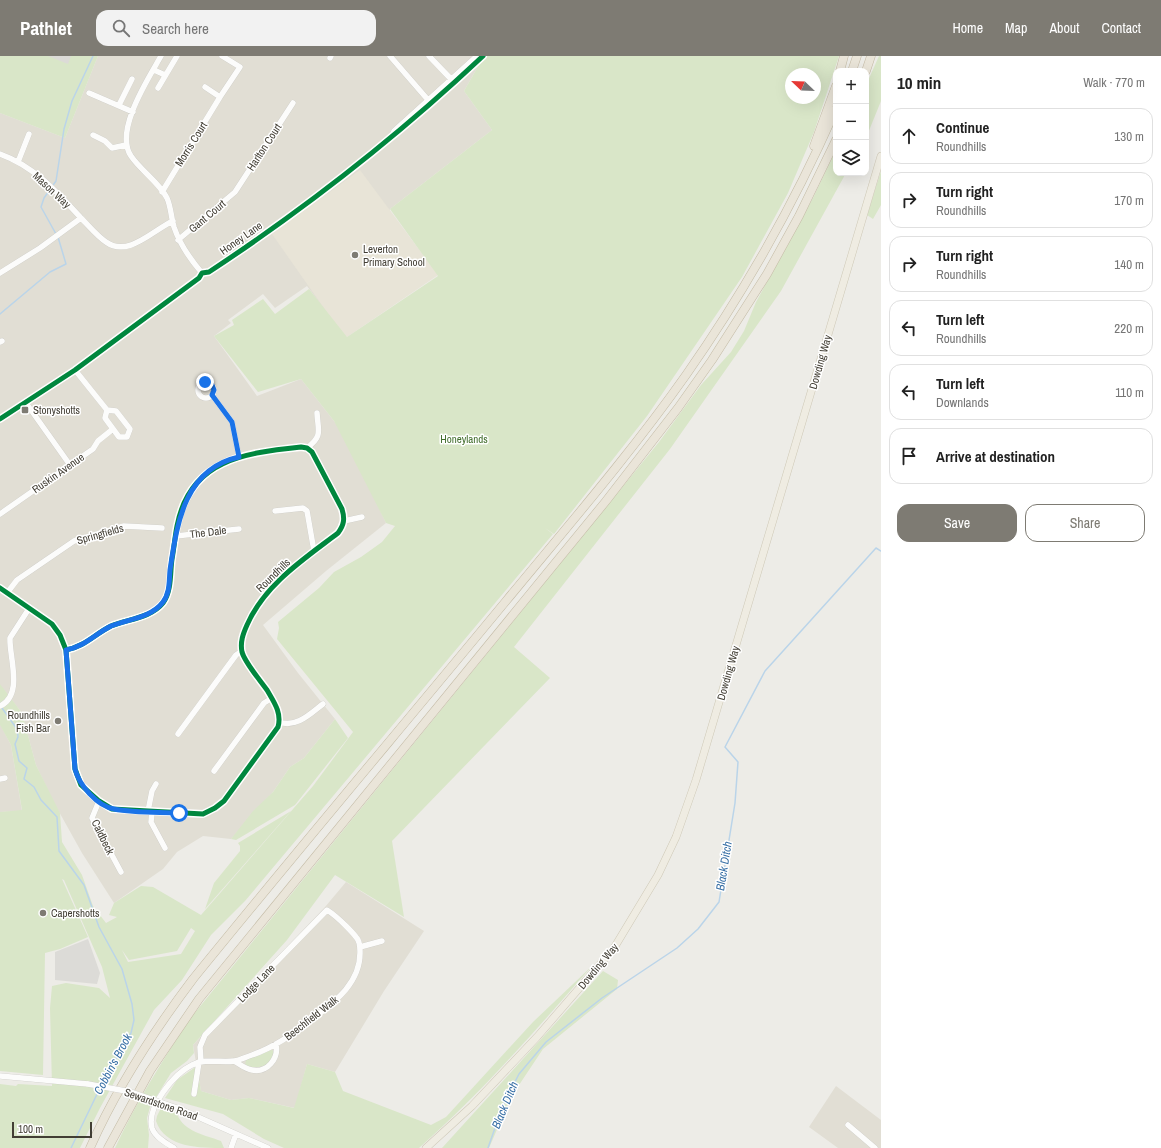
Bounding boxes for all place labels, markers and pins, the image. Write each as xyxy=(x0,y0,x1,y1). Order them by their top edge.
place label: Leverton Primary School xyxy=(363,242,425,269)
marker: Leverton Primary School xyxy=(350,250,360,260)
place label: Stonyshotts xyxy=(33,403,81,417)
marker: Stonyshotts xyxy=(20,405,30,415)
place label: Roundhills Fish Bar xyxy=(7,708,50,735)
marker: Roundhills Fish Bar xyxy=(53,716,63,726)
place label: Capershotts xyxy=(51,906,100,920)
marker: Capershotts xyxy=(38,908,48,918)

